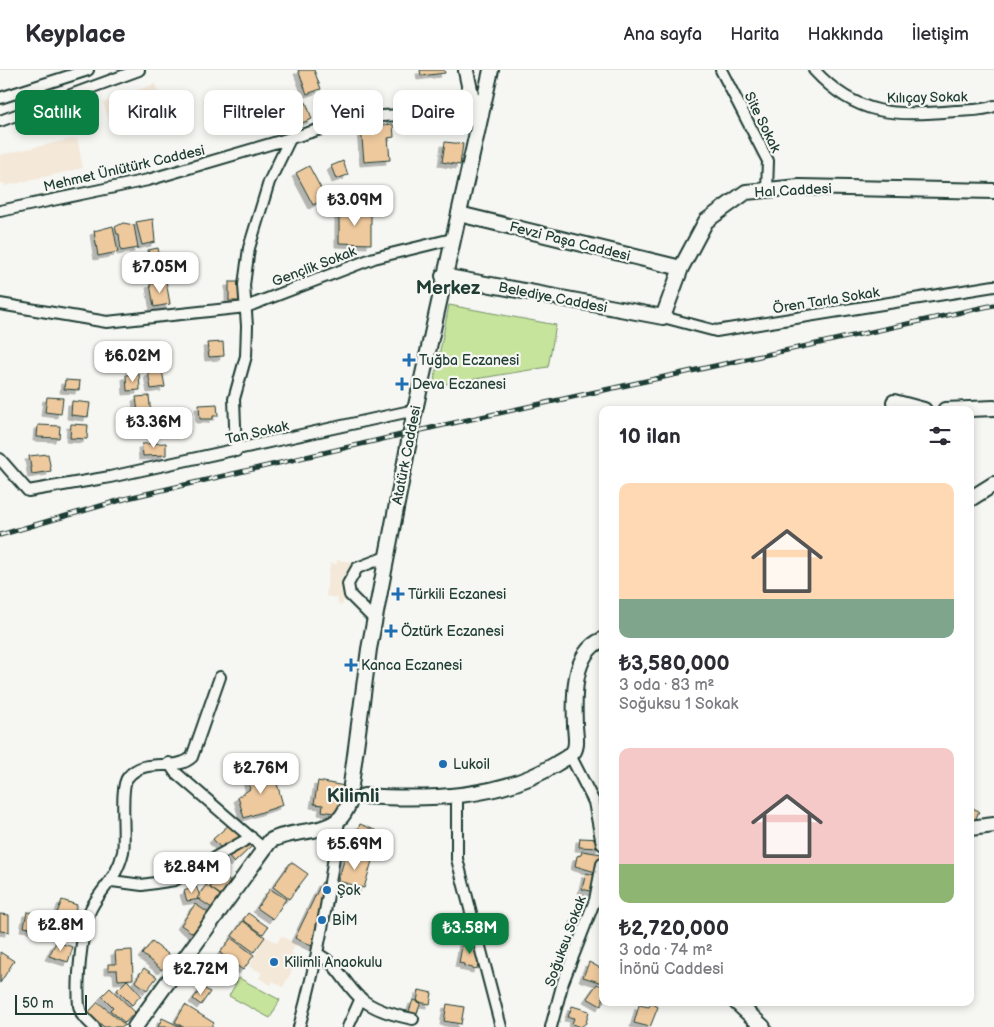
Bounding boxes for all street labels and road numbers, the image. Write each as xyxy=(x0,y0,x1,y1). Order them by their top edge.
street label: Kılıçay Sokak xyxy=(886,88,968,107)
street label: Site Sokak xyxy=(741,89,785,155)
street label: Mehmet Ünlütürk Caddesi xyxy=(42,141,206,195)
street label: Hal Caddesi xyxy=(754,180,832,201)
street label: Fevzi Paşa Caddesi xyxy=(508,218,632,265)
street label: Gençlik Sokak xyxy=(270,243,359,290)
street label: Belediye Caddesi xyxy=(497,279,609,316)
street label: Ören Tarla Sokak xyxy=(771,283,881,317)
street label: Atatürk Caddesi xyxy=(389,404,424,506)
street label: Tan Sokak xyxy=(224,417,290,448)
street label: Soğuksu Sokak xyxy=(541,893,590,989)

